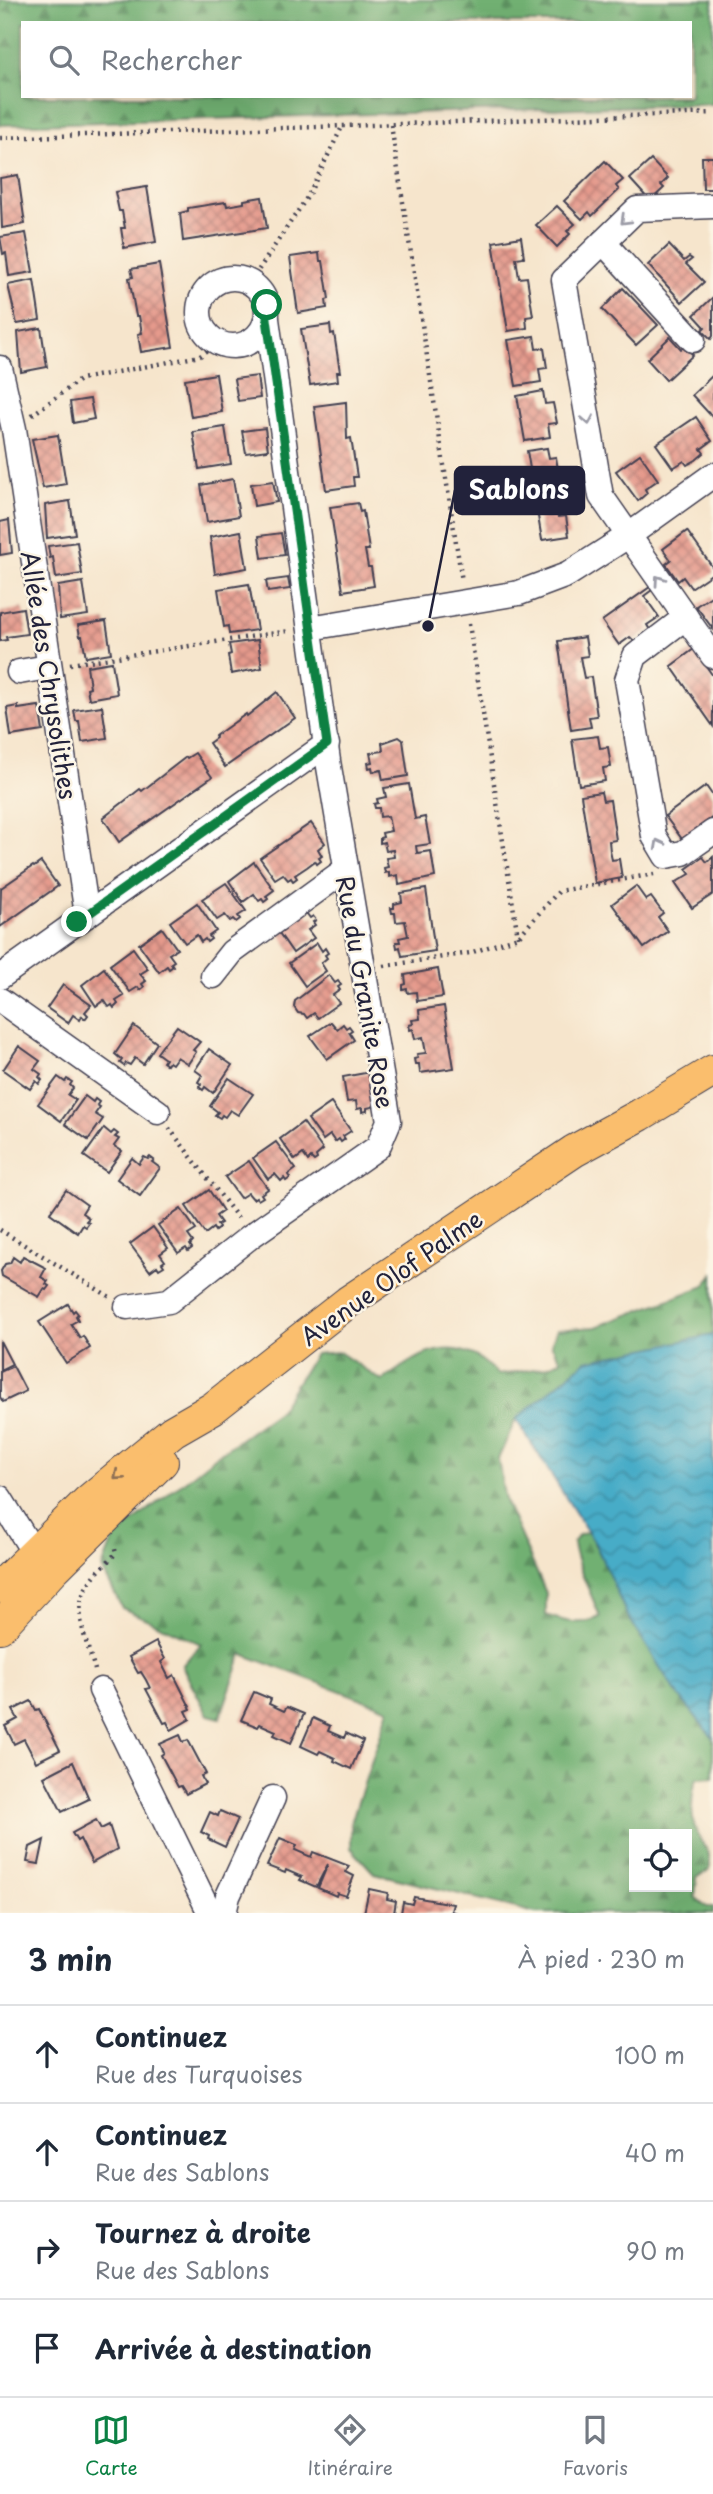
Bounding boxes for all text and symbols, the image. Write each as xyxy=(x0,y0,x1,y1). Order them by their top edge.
search box xyxy=(21,21,692,98)
text: Rechercher xyxy=(101,40,242,79)
icon: search xyxy=(45,41,83,79)
one-way arrow xyxy=(620,212,633,225)
route start xyxy=(251,289,282,320)
one-way arrow xyxy=(580,414,595,426)
callout: Sablons xyxy=(455,467,584,514)
text: Sablons xyxy=(469,469,569,508)
street label: Allée des Chrysolithes xyxy=(13,548,87,802)
one-way arrow xyxy=(655,575,667,588)
one-way arrow xyxy=(654,839,668,851)
street label: Rue du Granite Rose xyxy=(328,873,404,1111)
route end xyxy=(61,906,92,937)
street label: Avenue Olof Palme xyxy=(292,1200,490,1354)
one-way arrow xyxy=(113,1468,126,1480)
map controls xyxy=(629,1829,692,1892)
button: locate xyxy=(629,1829,692,1892)
text: 3 min xyxy=(28,1936,113,1981)
text: À pied · 230 m xyxy=(518,1941,685,1976)
text: Continuez xyxy=(95,2017,227,2056)
icon: ahead xyxy=(28,2035,66,2073)
text: 100 m xyxy=(615,2037,685,2072)
text: Rue des Turquoises xyxy=(95,2056,302,2091)
text: Continuez xyxy=(95,2115,227,2154)
icon: ahead xyxy=(28,2133,66,2171)
text: 40 m xyxy=(625,2135,685,2170)
text: Rue des Sablons xyxy=(95,2154,269,2189)
text: Tournez à droite xyxy=(95,2213,311,2252)
icon: right xyxy=(28,2231,66,2269)
text: 90 m xyxy=(626,2233,685,2268)
text: Rue des Sablons xyxy=(95,2252,269,2287)
icon: arrive xyxy=(28,2329,66,2367)
text: Arrivée à destination xyxy=(95,2329,372,2368)
tab: Carte xyxy=(85,2411,138,2481)
tab: Itinéraire xyxy=(308,2411,393,2481)
tab: Favoris xyxy=(563,2411,628,2481)

